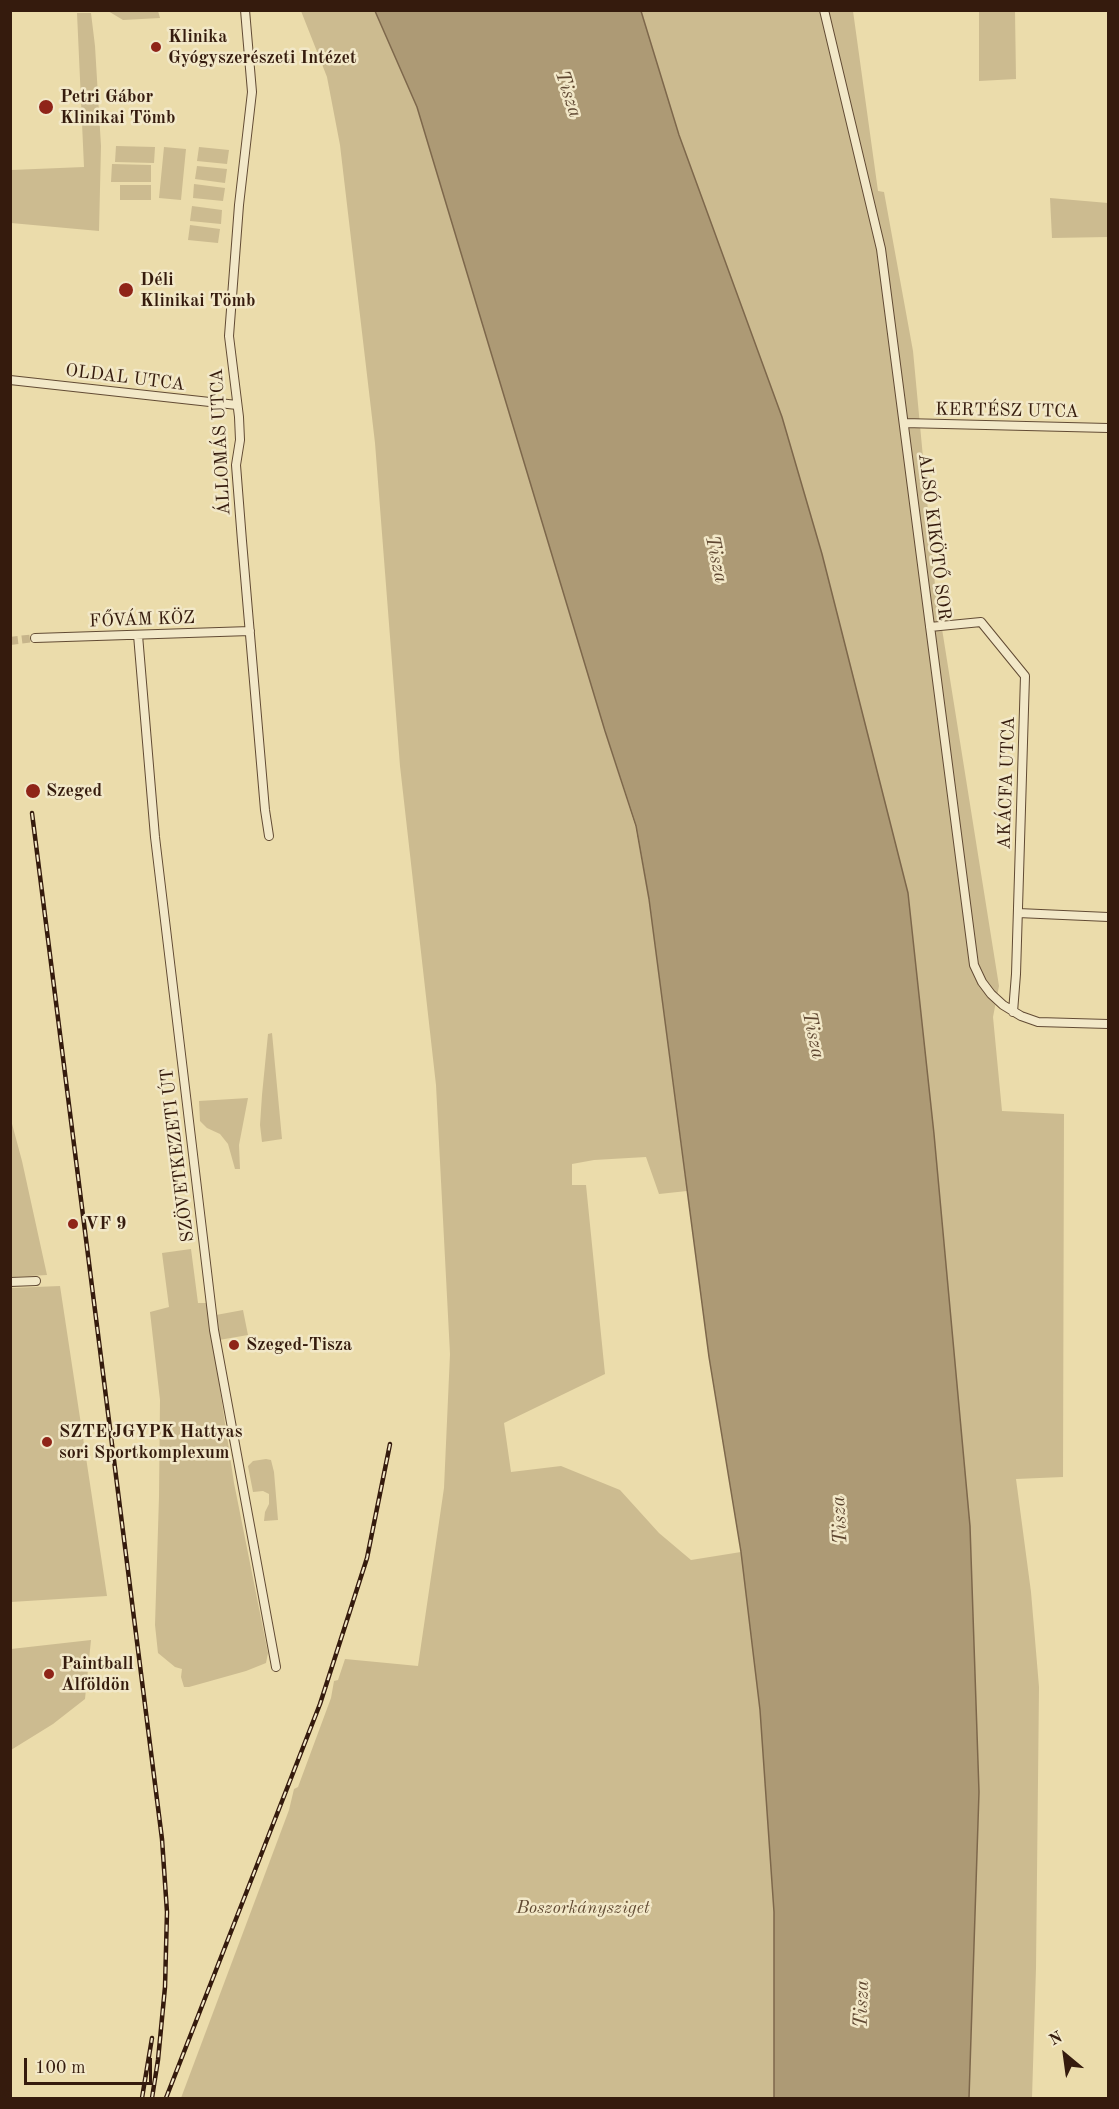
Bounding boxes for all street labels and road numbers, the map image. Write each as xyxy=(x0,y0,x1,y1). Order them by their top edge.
street label: OLDAL UTCA xyxy=(64,360,186,396)
street label: ÁLLOMÁS UTCA xyxy=(206,368,236,516)
street label: KERTÉSZ UTCA xyxy=(935,399,1079,423)
street label: ALSÓ KIKÖTŐ SOR xyxy=(913,452,955,622)
street label: FŐVÁM KÖZ xyxy=(89,607,195,633)
street label: AKÁCFA UTCA xyxy=(994,716,1020,850)
street label: SZÖVETKEZETI ÚT xyxy=(157,1067,199,1243)

